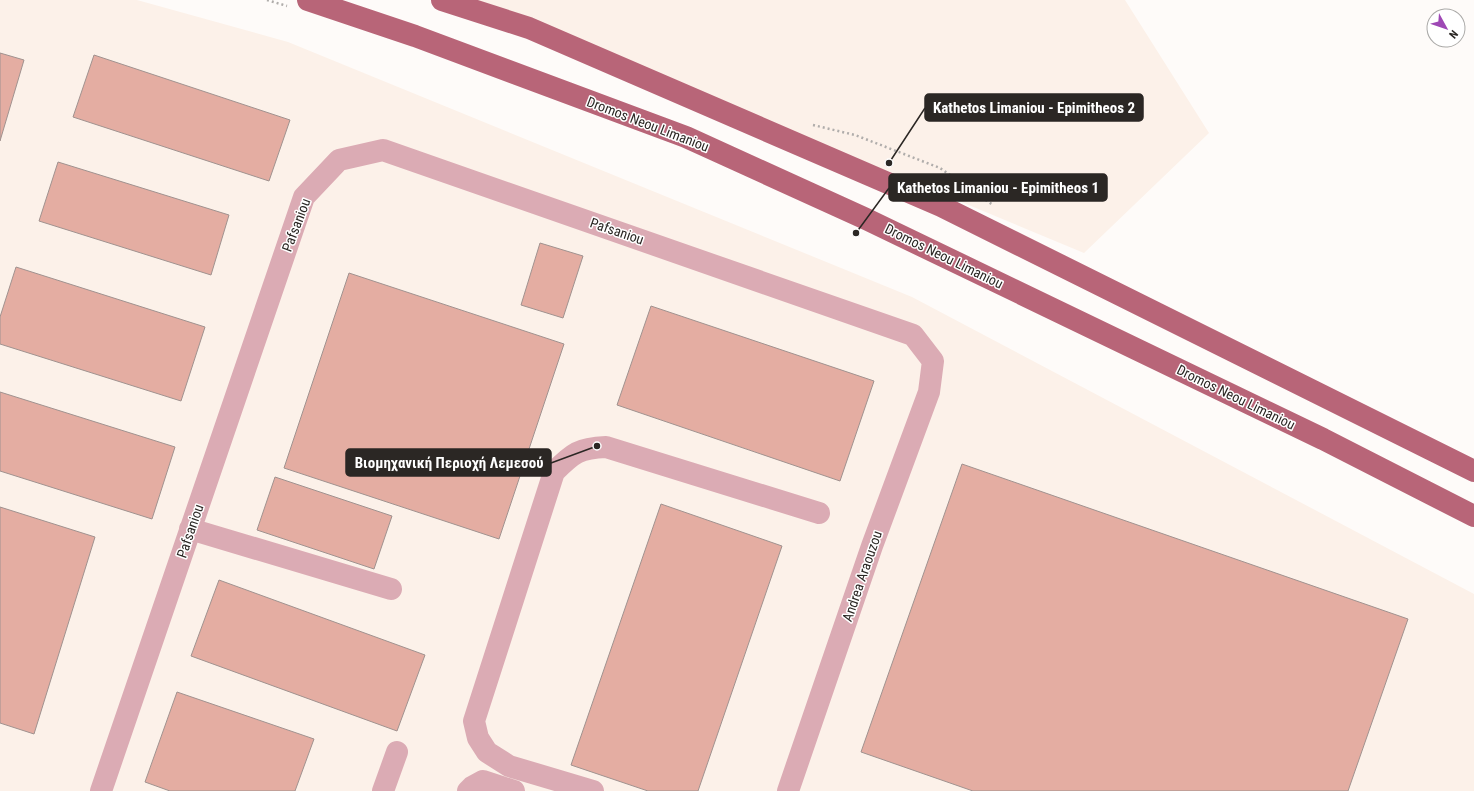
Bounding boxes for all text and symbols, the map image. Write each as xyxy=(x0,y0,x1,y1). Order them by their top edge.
north arrow xyxy=(1426,8,1466,48)
text: N xyxy=(1446,27,1460,41)
street label: Dromos Neou Limaniou xyxy=(585,93,711,155)
callout: Kathetos Limaniou - Epimitheos 2 xyxy=(925,94,1143,121)
text: Kathetos Limaniou - Epimitheos 2 xyxy=(933,99,1135,117)
callout: Kathetos Limaniou - Epimitheos 1 xyxy=(889,174,1107,201)
text: Kathetos Limaniou - Epimitheos 1 xyxy=(897,179,1099,197)
street label: Pafsaniou xyxy=(279,196,313,254)
street label: Pafsaniou xyxy=(588,214,646,248)
street label: Dromos Neou Limaniou xyxy=(882,220,1006,292)
street label: Dromos Neou Limaniou xyxy=(1174,361,1298,433)
callout: Βιομηχανική Περιοχή Λεμεσού xyxy=(346,449,551,476)
text: Βιομηχανική Περιοχή Λεμεσού xyxy=(355,454,543,472)
street label: Pafsaniou xyxy=(173,502,207,560)
street label: Andrea Araouzou xyxy=(839,529,885,623)

